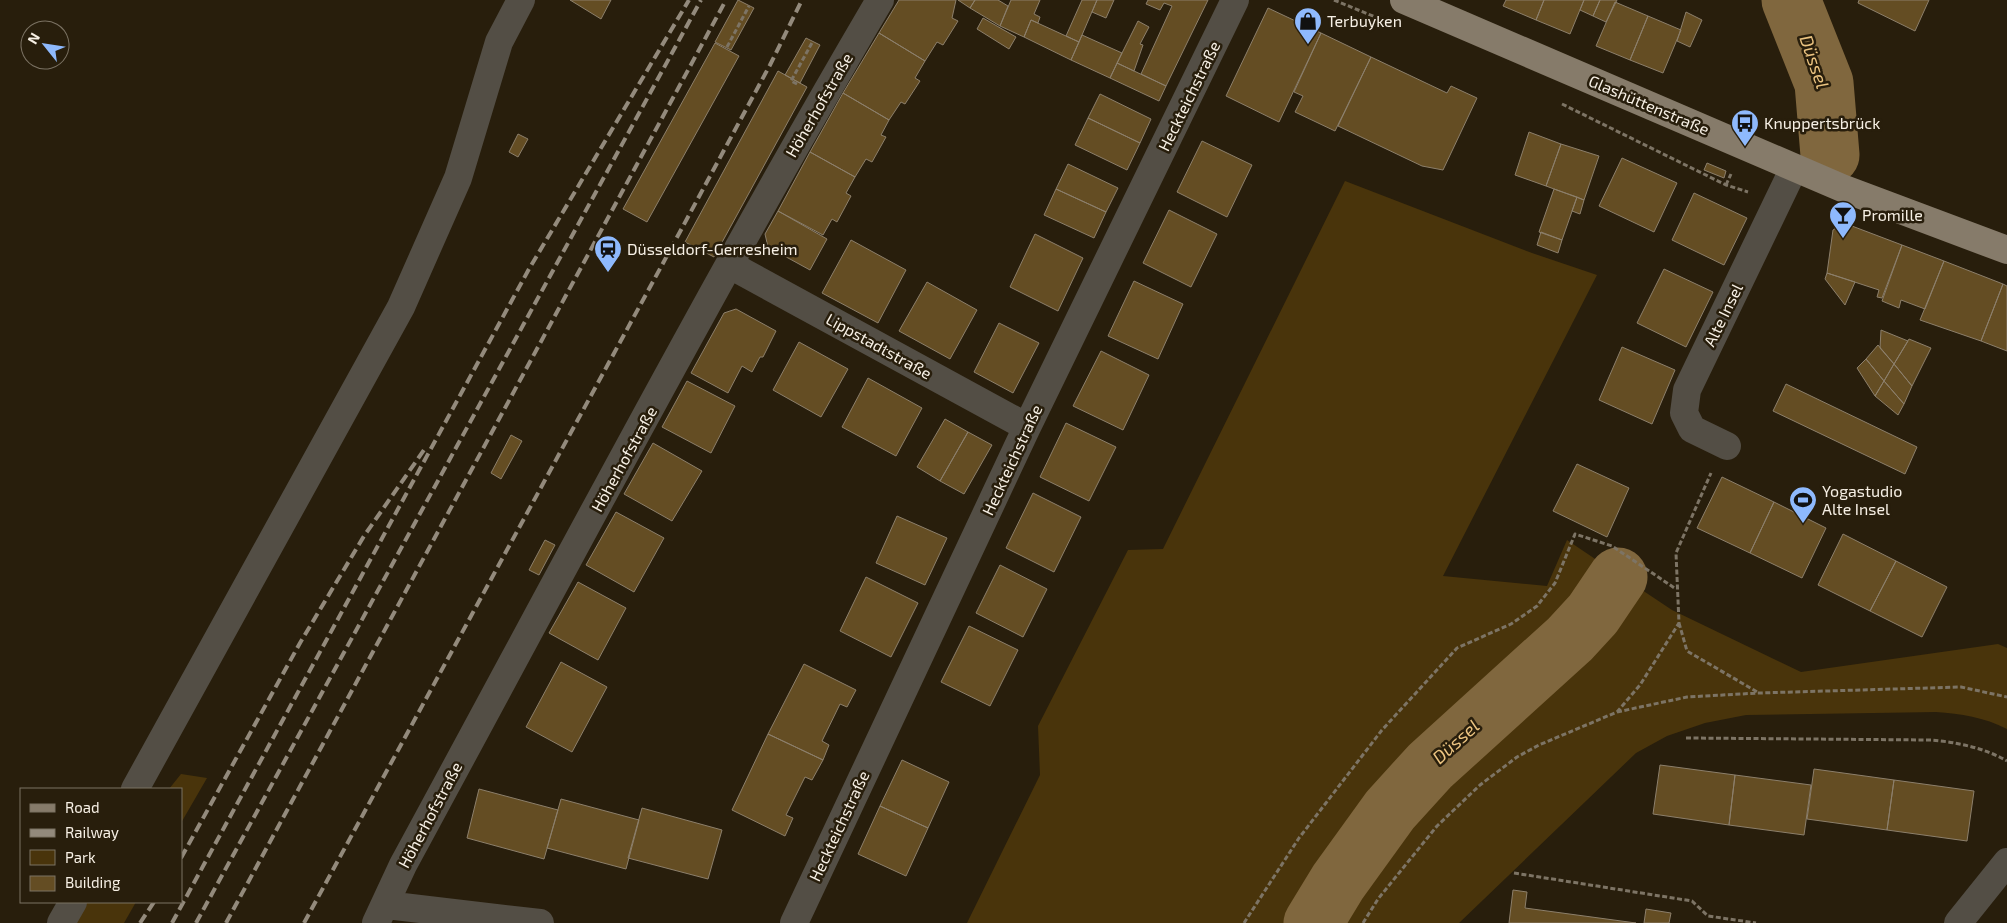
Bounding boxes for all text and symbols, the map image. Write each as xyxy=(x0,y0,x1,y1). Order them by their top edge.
shop icon: Terbuyken xyxy=(1293,6,1323,45)
place label: Terbuyken xyxy=(1327,11,1402,30)
north arrow xyxy=(20,20,70,70)
text: N xyxy=(23,30,43,47)
water label: Düssel xyxy=(1796,32,1834,91)
street label: Heckteichstraße xyxy=(1154,38,1223,154)
street label: Höherhofstraße xyxy=(781,49,856,160)
street label: Glashüttenstraße xyxy=(1586,71,1712,138)
bus stop icon: Knuppertsbrück xyxy=(1730,108,1760,147)
place label: Knuppertsbrück xyxy=(1764,113,1880,132)
bar icon: Promille xyxy=(1828,200,1858,239)
place label: Promille xyxy=(1862,205,1923,224)
station icon: Düsseldorf-Gerresheim xyxy=(593,234,623,273)
place label: Düsseldorf-Gerresheim xyxy=(627,239,798,258)
street label: Alte Insel xyxy=(1699,280,1746,349)
street label: Lippstadtstraße xyxy=(823,309,935,382)
street label: Heckteichstraße xyxy=(978,401,1045,518)
street label: Höherhofstraße xyxy=(587,403,660,515)
place label: Yogastudio Alte Insel xyxy=(1822,481,1902,518)
sports icon: Yogastudio Alte Insel xyxy=(1788,485,1818,524)
water label: Düssel xyxy=(1427,715,1483,768)
street label: Höherhofstraße xyxy=(394,758,465,871)
street label: Heckteichstraße xyxy=(805,767,872,884)
legend xyxy=(20,788,182,903)
text: Road xyxy=(65,798,100,816)
text: Railway xyxy=(65,823,119,841)
text: Park xyxy=(65,848,96,866)
text: Building xyxy=(65,873,121,891)

